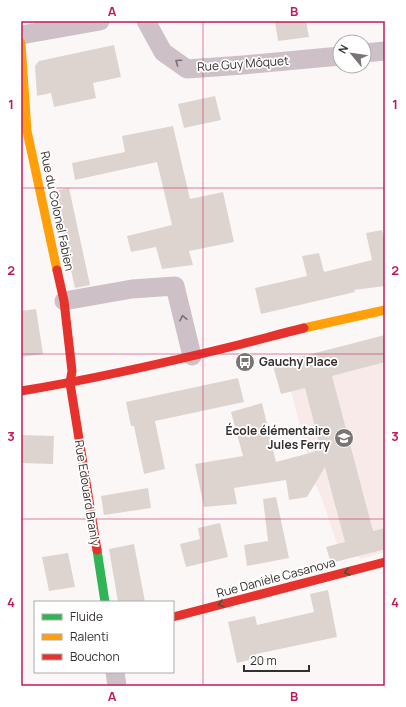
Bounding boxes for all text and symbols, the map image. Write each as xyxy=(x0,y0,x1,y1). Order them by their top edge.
text: A xyxy=(108,2,117,20)
text: B xyxy=(290,2,298,20)
north arrow xyxy=(332,34,372,74)
text: N xyxy=(334,42,351,56)
street label: Rue Guy Môquet xyxy=(197,52,289,75)
one-way arrow xyxy=(175,60,182,67)
text: 1 xyxy=(8,95,14,113)
text: 1 xyxy=(392,95,398,113)
street label: Rue du Colonel Fabien xyxy=(36,149,78,272)
text: 2 xyxy=(7,261,15,279)
text: 2 xyxy=(391,261,399,279)
one-way arrow xyxy=(179,315,188,322)
bus stop icon: Gauchy Place xyxy=(234,351,256,373)
place label: Gauchy Place xyxy=(259,353,338,370)
place label: École élémentaire Jules Ferry xyxy=(226,422,330,453)
text: 3 xyxy=(7,427,15,445)
school or university icon: École élémentaire Jules Ferry xyxy=(333,427,355,449)
text: 3 xyxy=(391,427,399,445)
street label: Rue Edouard Branly xyxy=(71,439,104,548)
street label: Rue Danièle Casanova xyxy=(214,553,337,602)
one-way arrow xyxy=(344,567,350,575)
text: 4 xyxy=(7,593,15,611)
text: 4 xyxy=(391,593,399,611)
one-way arrow xyxy=(218,599,225,608)
legend xyxy=(34,601,174,673)
text: Fluide xyxy=(70,608,103,625)
text: Ralenti xyxy=(70,628,109,645)
scale bar xyxy=(244,647,309,673)
text: Bouchon xyxy=(70,648,120,665)
text: 20 m xyxy=(250,652,277,669)
text: A xyxy=(108,687,117,705)
text: B xyxy=(290,687,298,705)

